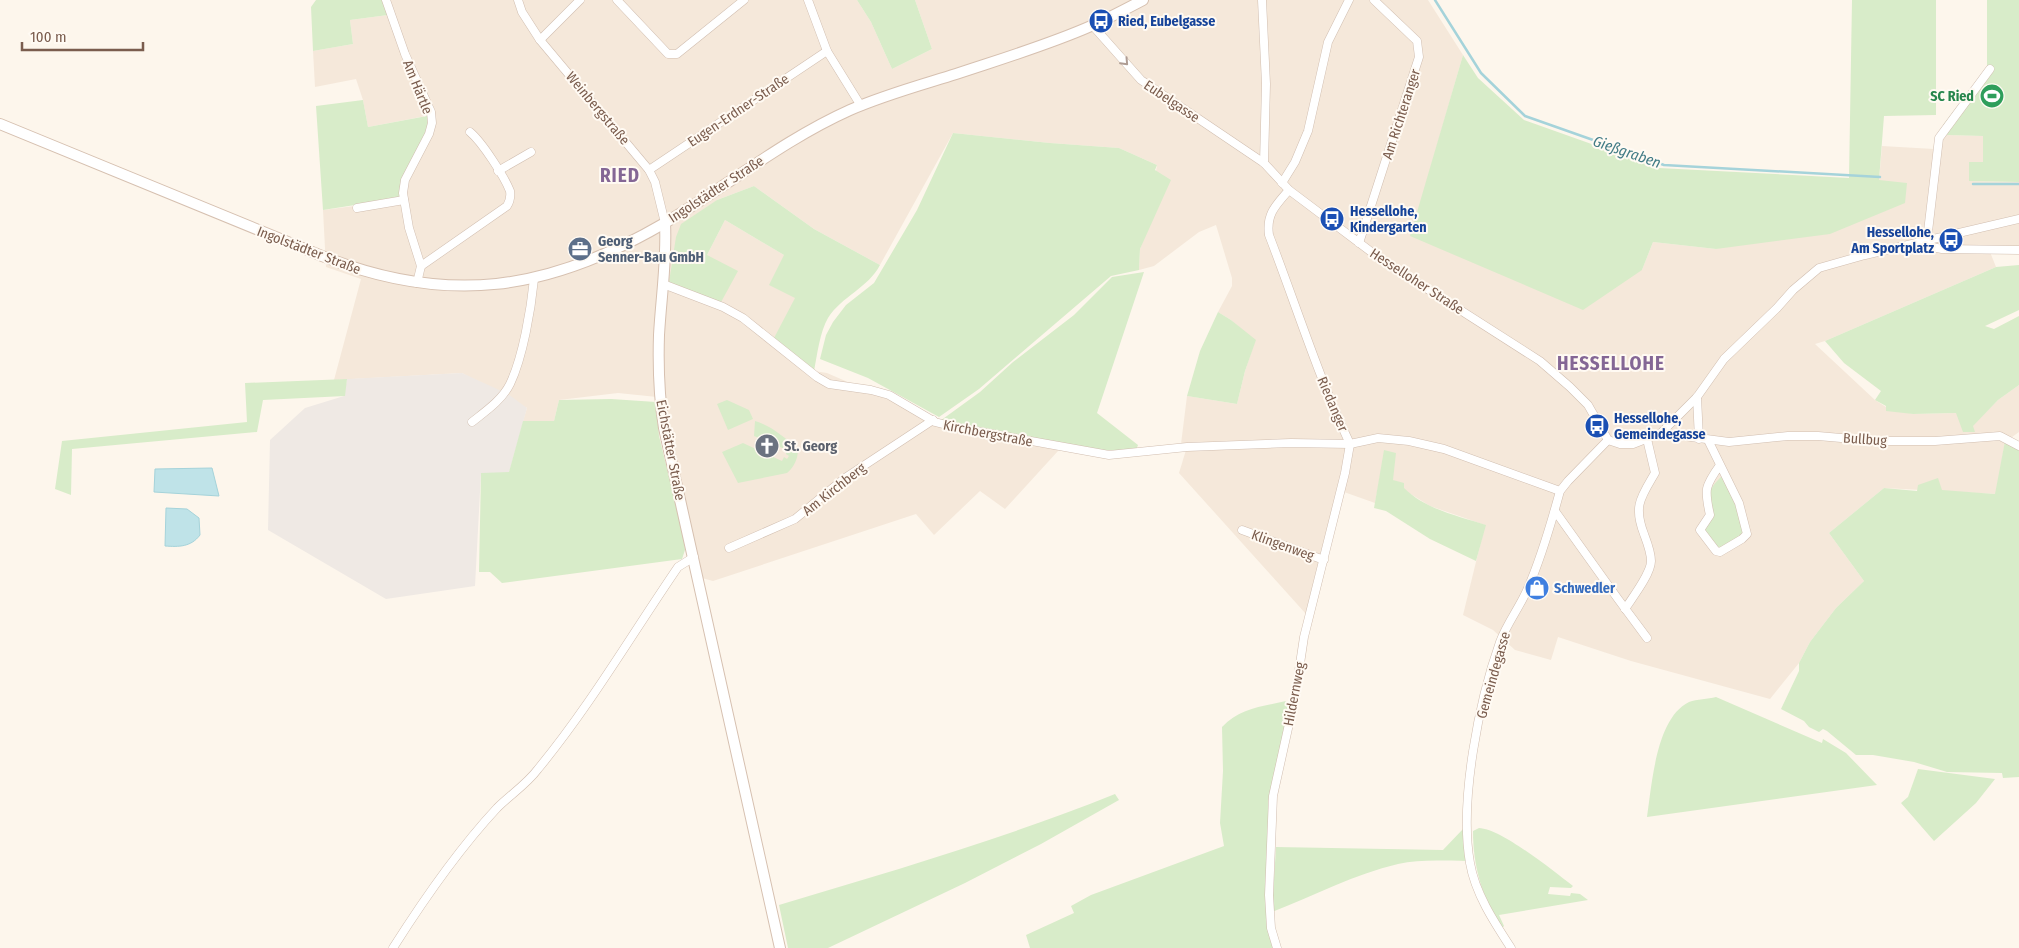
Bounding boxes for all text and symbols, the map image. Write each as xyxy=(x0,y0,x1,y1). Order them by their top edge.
bus stop icon: Ried, Eubelgasse xyxy=(1088,8,1114,34)
place label: Ried, Eubelgasse xyxy=(1118,13,1215,30)
scale bar xyxy=(22,20,144,52)
text: 100 m xyxy=(30,28,67,46)
one-way arrow xyxy=(1119,57,1128,66)
street label: Am Härtle xyxy=(399,58,436,117)
street label: Am Richteranger xyxy=(1379,67,1424,162)
street label: Weinbergstraße xyxy=(562,68,633,148)
street label: Eugen-Erdner-Straße xyxy=(684,70,792,151)
street label: Eubelgasse xyxy=(1141,77,1203,126)
sports icon: SC Ried xyxy=(1979,83,2005,109)
place label: SC Ried xyxy=(1930,88,1974,105)
water label: Gießgraben xyxy=(1591,132,1663,172)
street label: Ingolstädter Straße xyxy=(666,152,767,226)
district label: RIED xyxy=(600,164,640,187)
place label: Hessellohe, Kindergarten xyxy=(1350,203,1427,236)
bus stop icon: Hessellohe, Kindergarten xyxy=(1319,206,1345,232)
street label: Ingolstädter Straße xyxy=(254,223,363,278)
place label: Hessellohe, Am Sportplatz xyxy=(1850,224,1934,257)
bus stop icon: Hessellohe, Am Sportplatz xyxy=(1938,227,1964,253)
place label: Georg Senner-Bau GmbH xyxy=(598,233,704,266)
office icon: Georg Senner-Bau GmbH xyxy=(567,236,593,262)
street label: Hesselloher Straße xyxy=(1367,245,1467,318)
district label: HESSELLOHE xyxy=(1557,352,1665,375)
street label: Riedanger xyxy=(1313,374,1352,434)
street label: Eichstätter Straße xyxy=(652,398,689,502)
place label: Hessellohe, Gemeindegasse xyxy=(1614,410,1706,443)
bus stop icon: Hessellohe, Gemeindegasse xyxy=(1584,413,1610,439)
street label: Kirchbergstraße xyxy=(942,417,1034,450)
street label: Bullbug xyxy=(1843,429,1888,450)
church icon: St. Georg xyxy=(754,433,780,459)
place label: St. Georg xyxy=(784,438,837,455)
street label: Am Kirchberg xyxy=(799,459,870,519)
street label: Klingenweg xyxy=(1249,526,1317,565)
shop icon: Schwedler xyxy=(1524,575,1550,601)
place label: Schwedler xyxy=(1554,580,1616,597)
street label: Gemeindegasse xyxy=(1473,630,1514,721)
street label: Hildernweg xyxy=(1280,660,1309,728)

